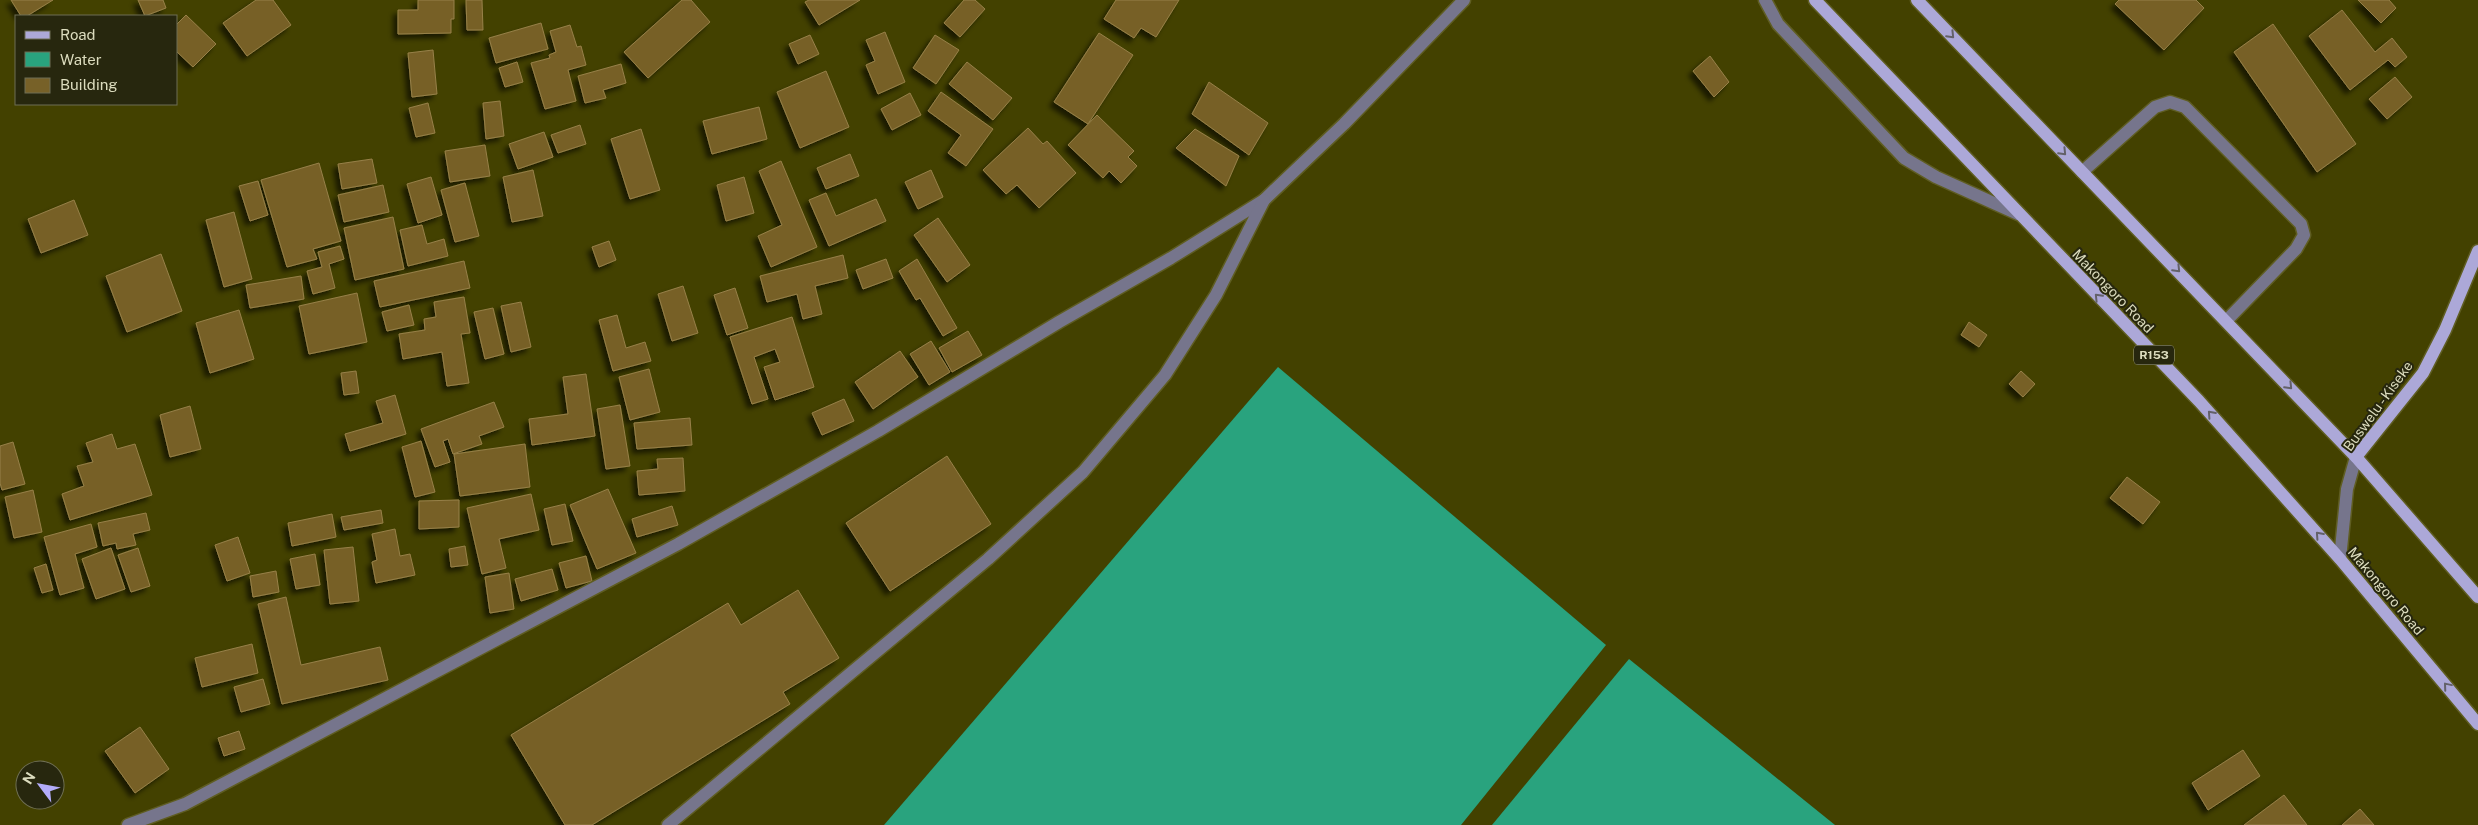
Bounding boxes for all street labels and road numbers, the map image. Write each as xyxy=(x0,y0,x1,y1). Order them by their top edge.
street label: Makongoro Road xyxy=(2069,246,2157,336)
road number: R153 xyxy=(2134,346,2174,364)
street label: Buswelu - Kiseke xyxy=(2340,358,2416,454)
street label: Makongoro Road xyxy=(2345,544,2427,638)

